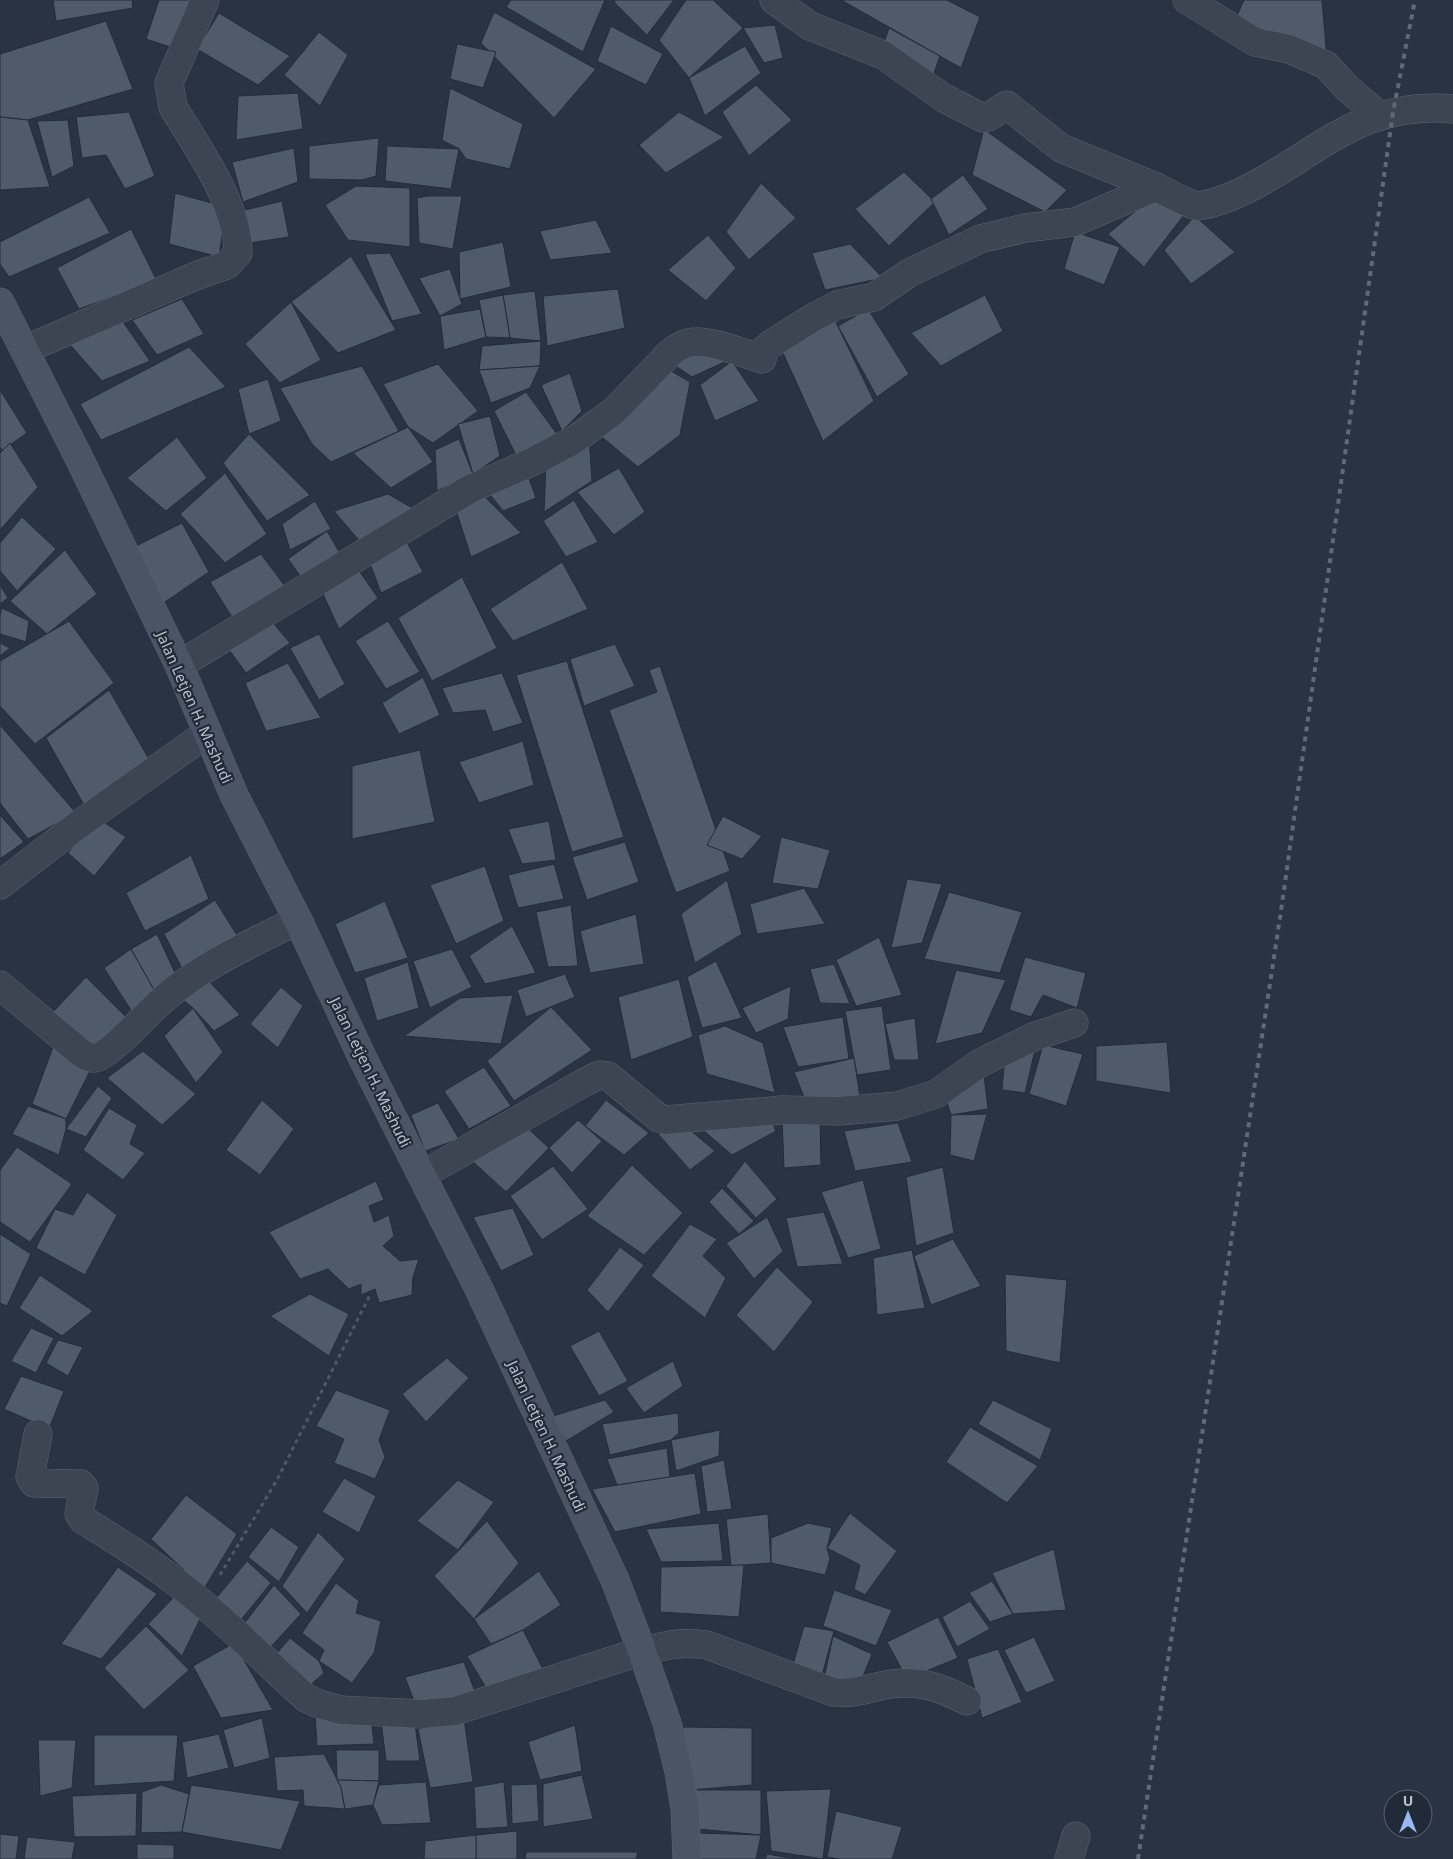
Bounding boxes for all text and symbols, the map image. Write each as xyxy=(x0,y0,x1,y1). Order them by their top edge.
street label: Jalan Letjen H. Mashudi xyxy=(151,626,238,786)
street label: Jalan Letjen H. Mashudi xyxy=(325,992,416,1151)
street label: Jalan Letjen H. Mashudi xyxy=(502,1355,591,1515)
north arrow xyxy=(1383,1789,1433,1839)
text: U xyxy=(1403,1791,1413,1810)

